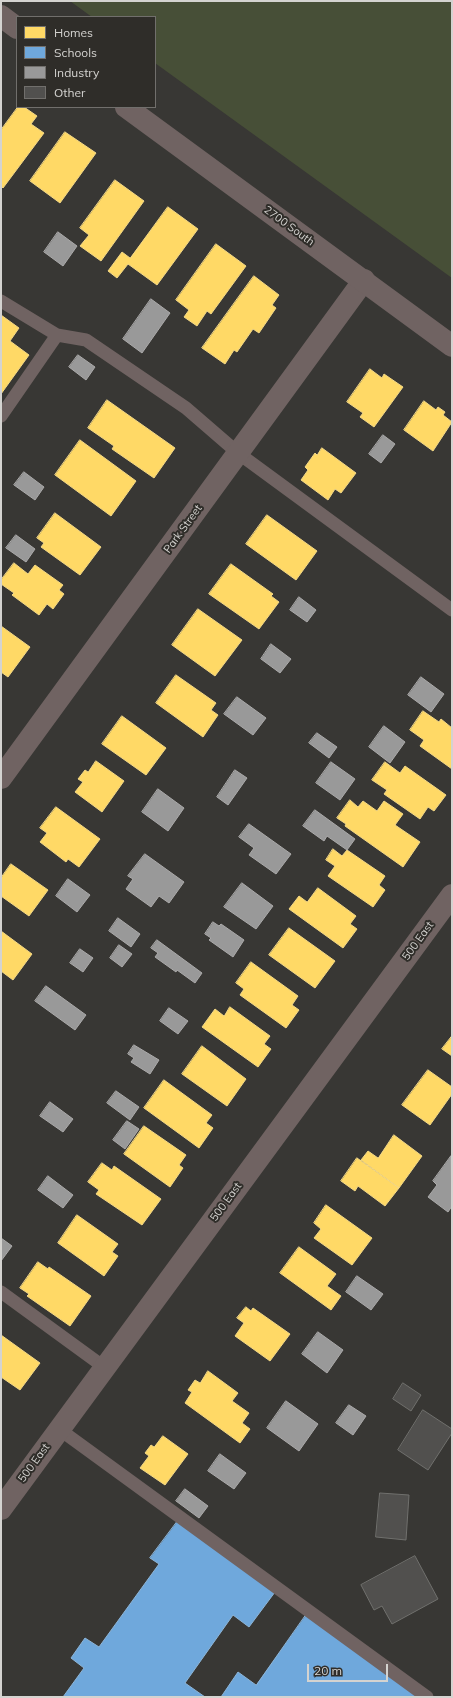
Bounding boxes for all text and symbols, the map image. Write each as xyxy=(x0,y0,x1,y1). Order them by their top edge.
legend xyxy=(16,16,156,108)
text: Homes xyxy=(54,25,93,40)
text: Schools xyxy=(54,45,97,60)
text: Industry xyxy=(54,65,99,80)
text: Other xyxy=(54,85,85,100)
street label: 2700 South xyxy=(261,203,317,249)
street label: Park Street xyxy=(161,502,205,556)
street label: 500 East xyxy=(399,919,437,963)
street label: 500 East xyxy=(207,1180,245,1224)
street label: 500 East xyxy=(15,1441,53,1485)
scale bar xyxy=(309,1656,390,1682)
text: 20 m xyxy=(314,1663,342,1678)

